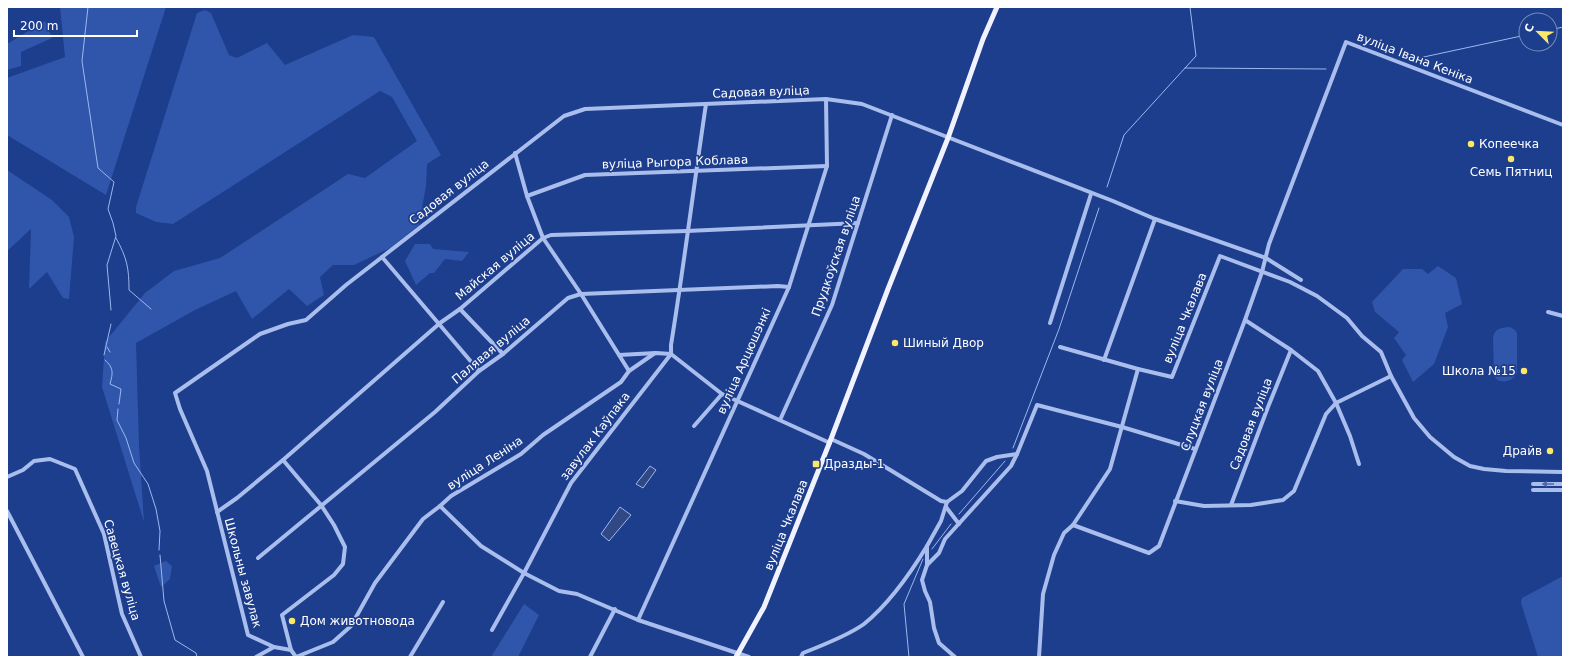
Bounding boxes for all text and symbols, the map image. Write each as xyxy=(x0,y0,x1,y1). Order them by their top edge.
scale bar xyxy=(14,12,137,38)
north arrow xyxy=(1518,12,1558,52)
text: 200 m xyxy=(20,19,58,33)
text: С xyxy=(1522,22,1537,34)
street label: вуліца Івана Кеніка xyxy=(1355,29,1475,87)
street label: Садовая вуліца xyxy=(712,83,810,101)
place label: Копеечка xyxy=(1479,137,1539,151)
marker: Копеечка xyxy=(1466,139,1476,149)
street label: вуліца Рыгора Коблава xyxy=(602,152,748,172)
marker: Семь Пятниц xyxy=(1506,154,1516,164)
street label: Садовая вуліца xyxy=(406,156,492,228)
place label: Семь Пятниц xyxy=(1470,165,1552,179)
street label: Прудкоўская вуліца xyxy=(809,194,863,318)
street label: Майская вуліца xyxy=(453,229,537,303)
street label: вуліца Чкалава xyxy=(1160,271,1210,365)
street label: вуліца Арцюшэнкі xyxy=(714,306,774,416)
street label: Палявая вуліца xyxy=(449,313,533,387)
place label: Шиный Двор xyxy=(903,336,984,350)
marker: Шиный Двор xyxy=(890,338,900,348)
street label: Слуцкая вуліца xyxy=(1178,357,1226,453)
place label: Школа №15 xyxy=(1442,364,1516,378)
marker: Школа №15 xyxy=(1519,366,1529,376)
street label: Садовая вуліца xyxy=(1227,376,1275,472)
street label: завулак Каўпака xyxy=(557,389,633,483)
street label: вуліца Леніна xyxy=(445,433,525,493)
place label: Драйв xyxy=(1503,444,1542,458)
marker: Драйв xyxy=(1545,446,1555,456)
place label: Дразды-1 xyxy=(824,457,884,471)
marker: Дразды-1 xyxy=(811,459,821,469)
street label: вуліца Чкалава xyxy=(761,478,811,572)
one-way arrow xyxy=(1541,481,1554,487)
street label: Школьны завулак xyxy=(222,516,264,630)
street label: Савецкая вуліца xyxy=(101,518,143,622)
place label: Дом животновода xyxy=(300,614,415,628)
marker: Дом животновода xyxy=(287,616,297,626)

